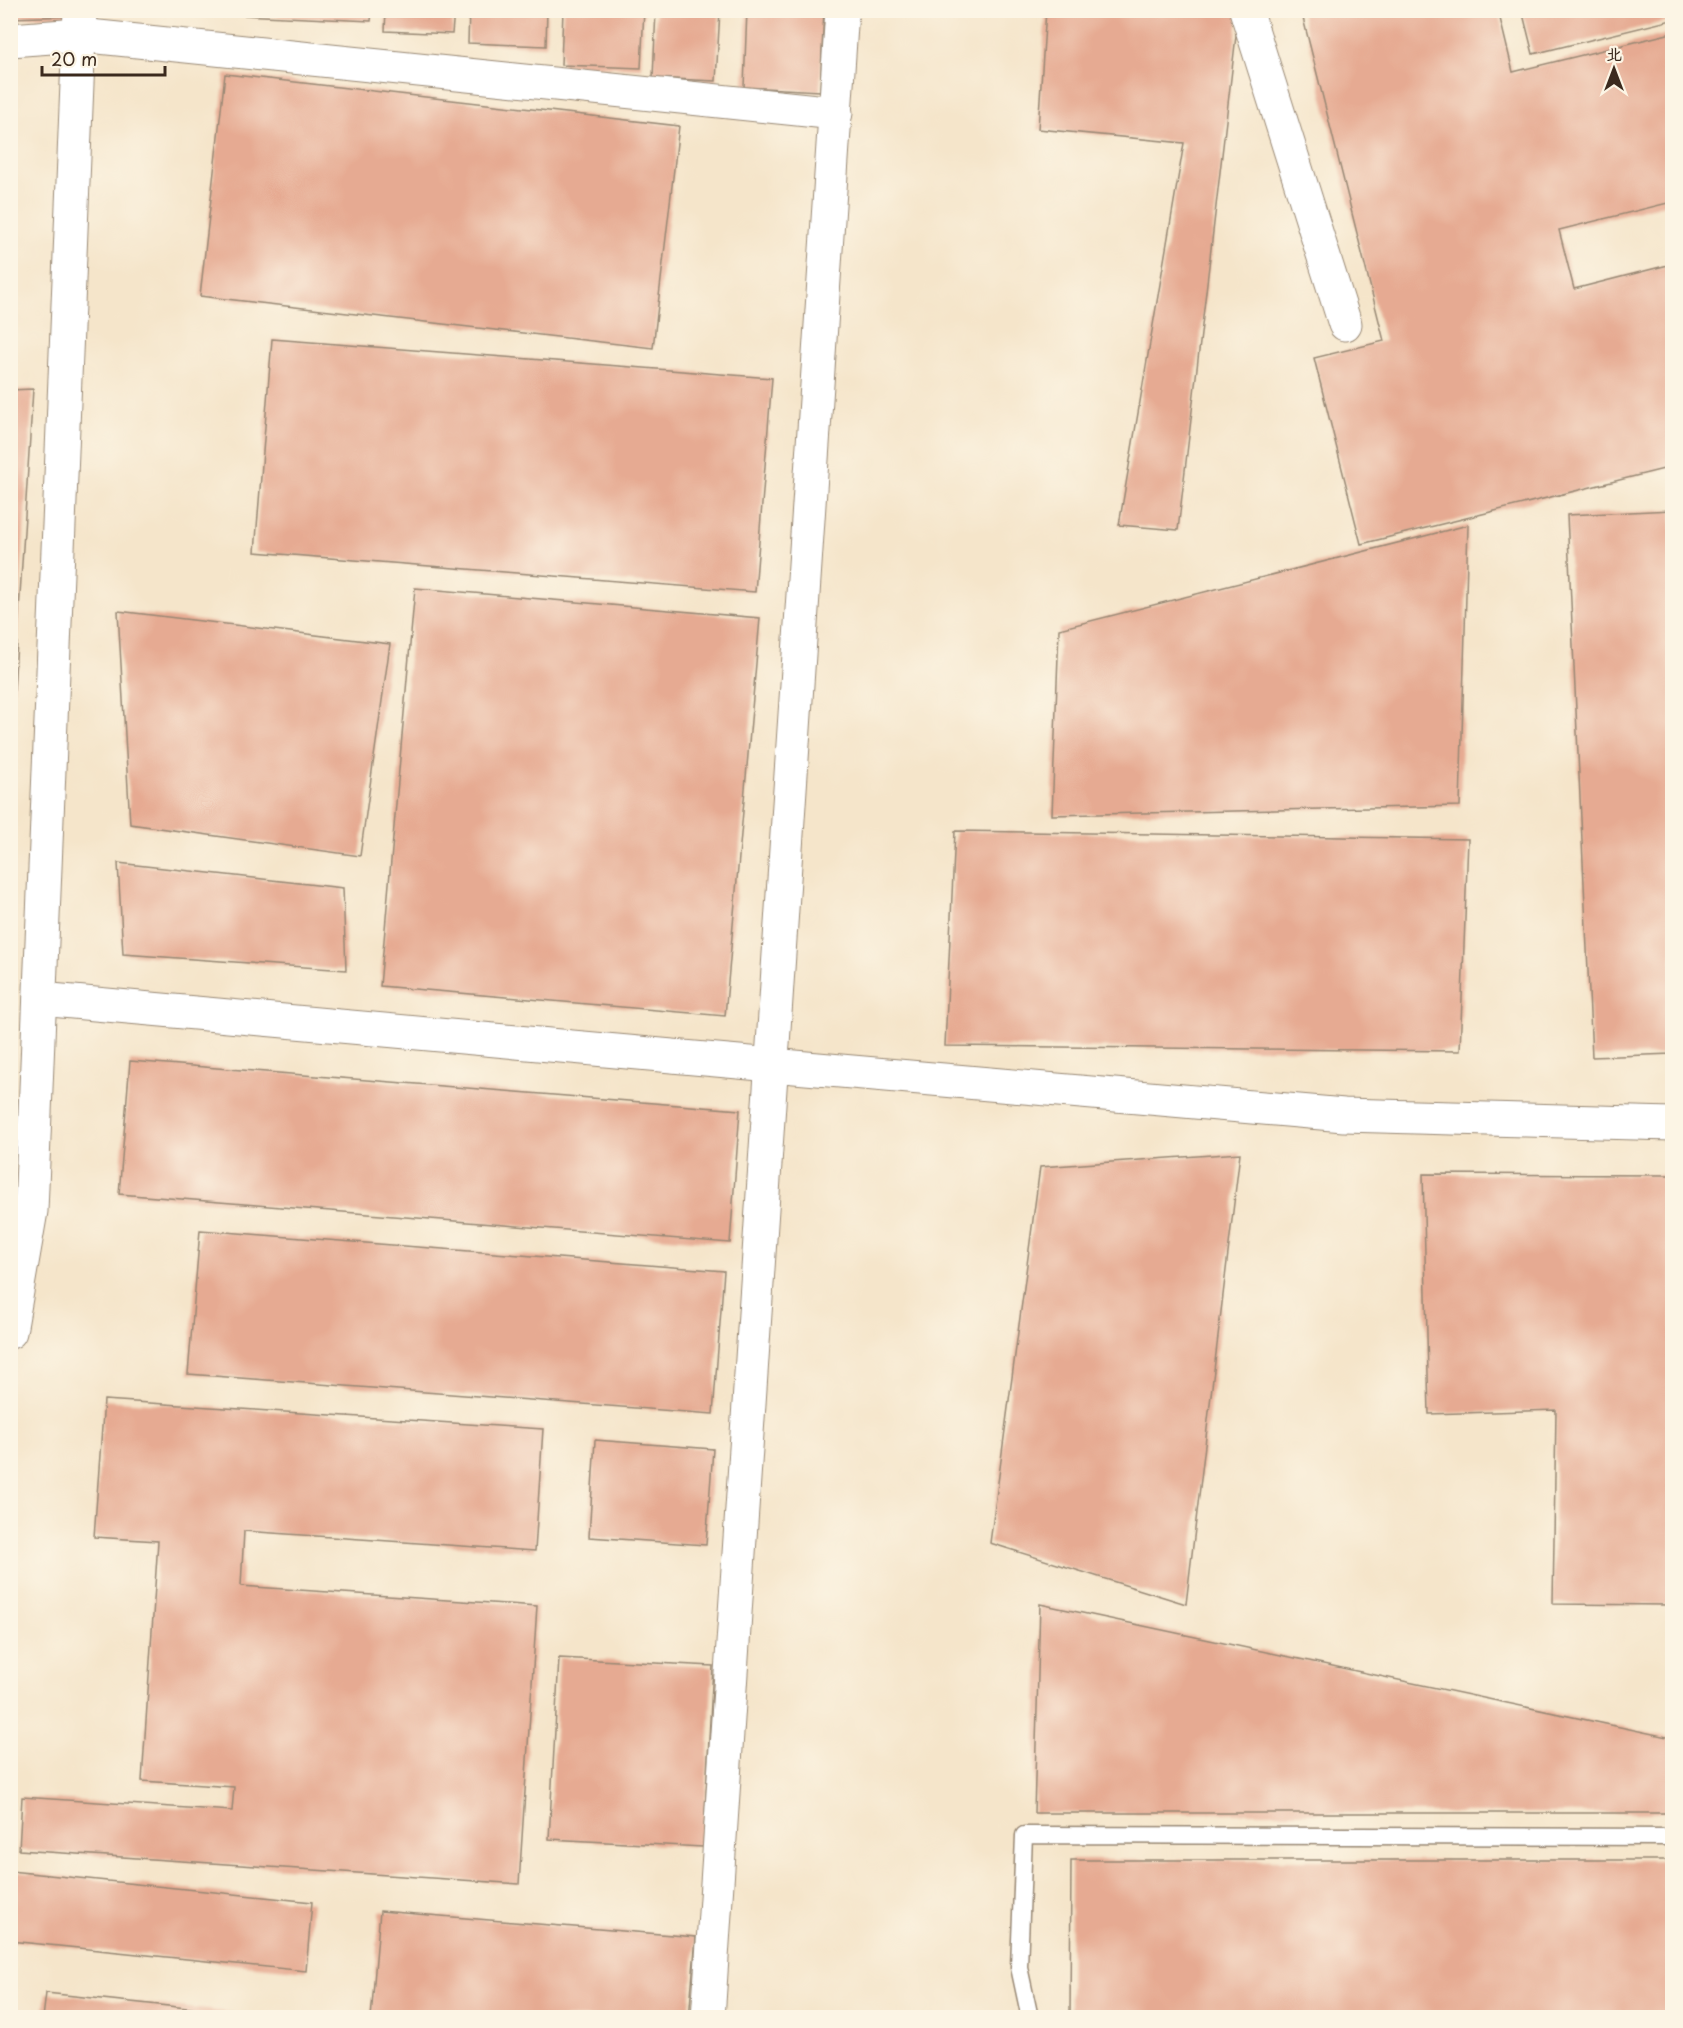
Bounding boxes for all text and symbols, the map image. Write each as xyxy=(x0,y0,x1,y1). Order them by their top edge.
scale bar xyxy=(42,39,165,77)
north arrow xyxy=(1584,39,1644,99)
text: 北 xyxy=(1606,41,1622,65)
text: 20 m xyxy=(51,45,97,72)

